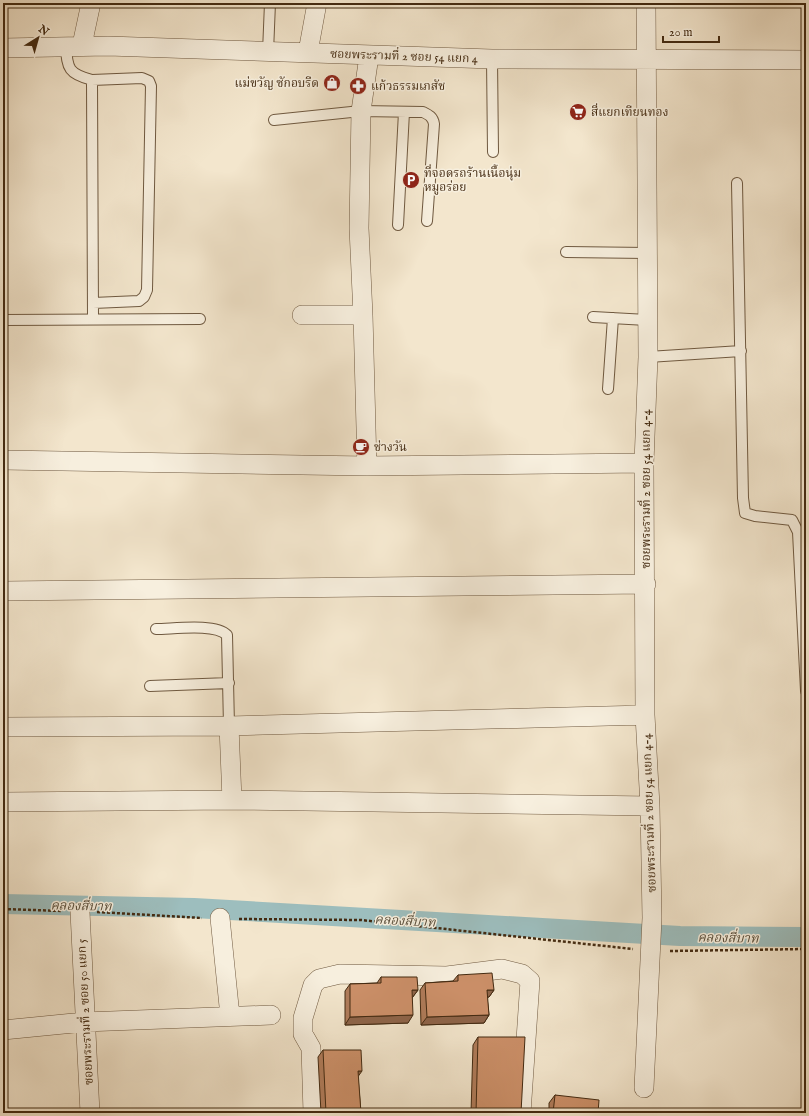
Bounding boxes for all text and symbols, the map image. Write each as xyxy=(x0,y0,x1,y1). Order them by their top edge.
north arrow xyxy=(18,18,58,58)
scale bar xyxy=(663,18,719,44)
text: N xyxy=(35,22,52,40)
text: 20 m xyxy=(669,25,692,40)
street label: ซอยพระรามที่ 2 ซอย 54 แยก 4 xyxy=(330,44,478,67)
shop icon: แม่ขวัญ ซักอบรีด xyxy=(322,73,342,93)
place label: แม่ขวัญ ซักอบรีด xyxy=(234,76,319,91)
pharmacy icon: แก้วธรรมเภสัช xyxy=(348,76,368,96)
place label: แก้วธรรมเภสัช xyxy=(371,79,445,94)
supermarket icon: สี่แยกเทียนทอง xyxy=(568,102,588,122)
place label: สี่แยกเทียนทอง xyxy=(591,103,668,120)
place label: ที่จอดรถร้านเนื้อนุ่ม หมูอร่อย xyxy=(424,164,521,195)
parking icon: ที่จอดรถร้านเนื้อนุ่ม หมูอร่อย xyxy=(401,170,421,190)
street label: ซอยพระรามที่ 2 ซอย 54 แยก 4-4 xyxy=(637,409,654,569)
cafe icon: ช่างวัน xyxy=(351,437,371,457)
place label: ช่างวัน xyxy=(374,440,407,455)
street label: ซอยพระรามที่ 2 ซอย 54 แยก 4-4 xyxy=(637,733,660,893)
water label: คลองสี่บาท xyxy=(50,895,112,916)
water label: คลองสี่บาท xyxy=(374,909,436,932)
water label: คลองสี่บาท xyxy=(697,927,759,948)
street label: ซอยพระรามที่ 2 ซอย 50 แยก 5 xyxy=(72,938,97,1086)

